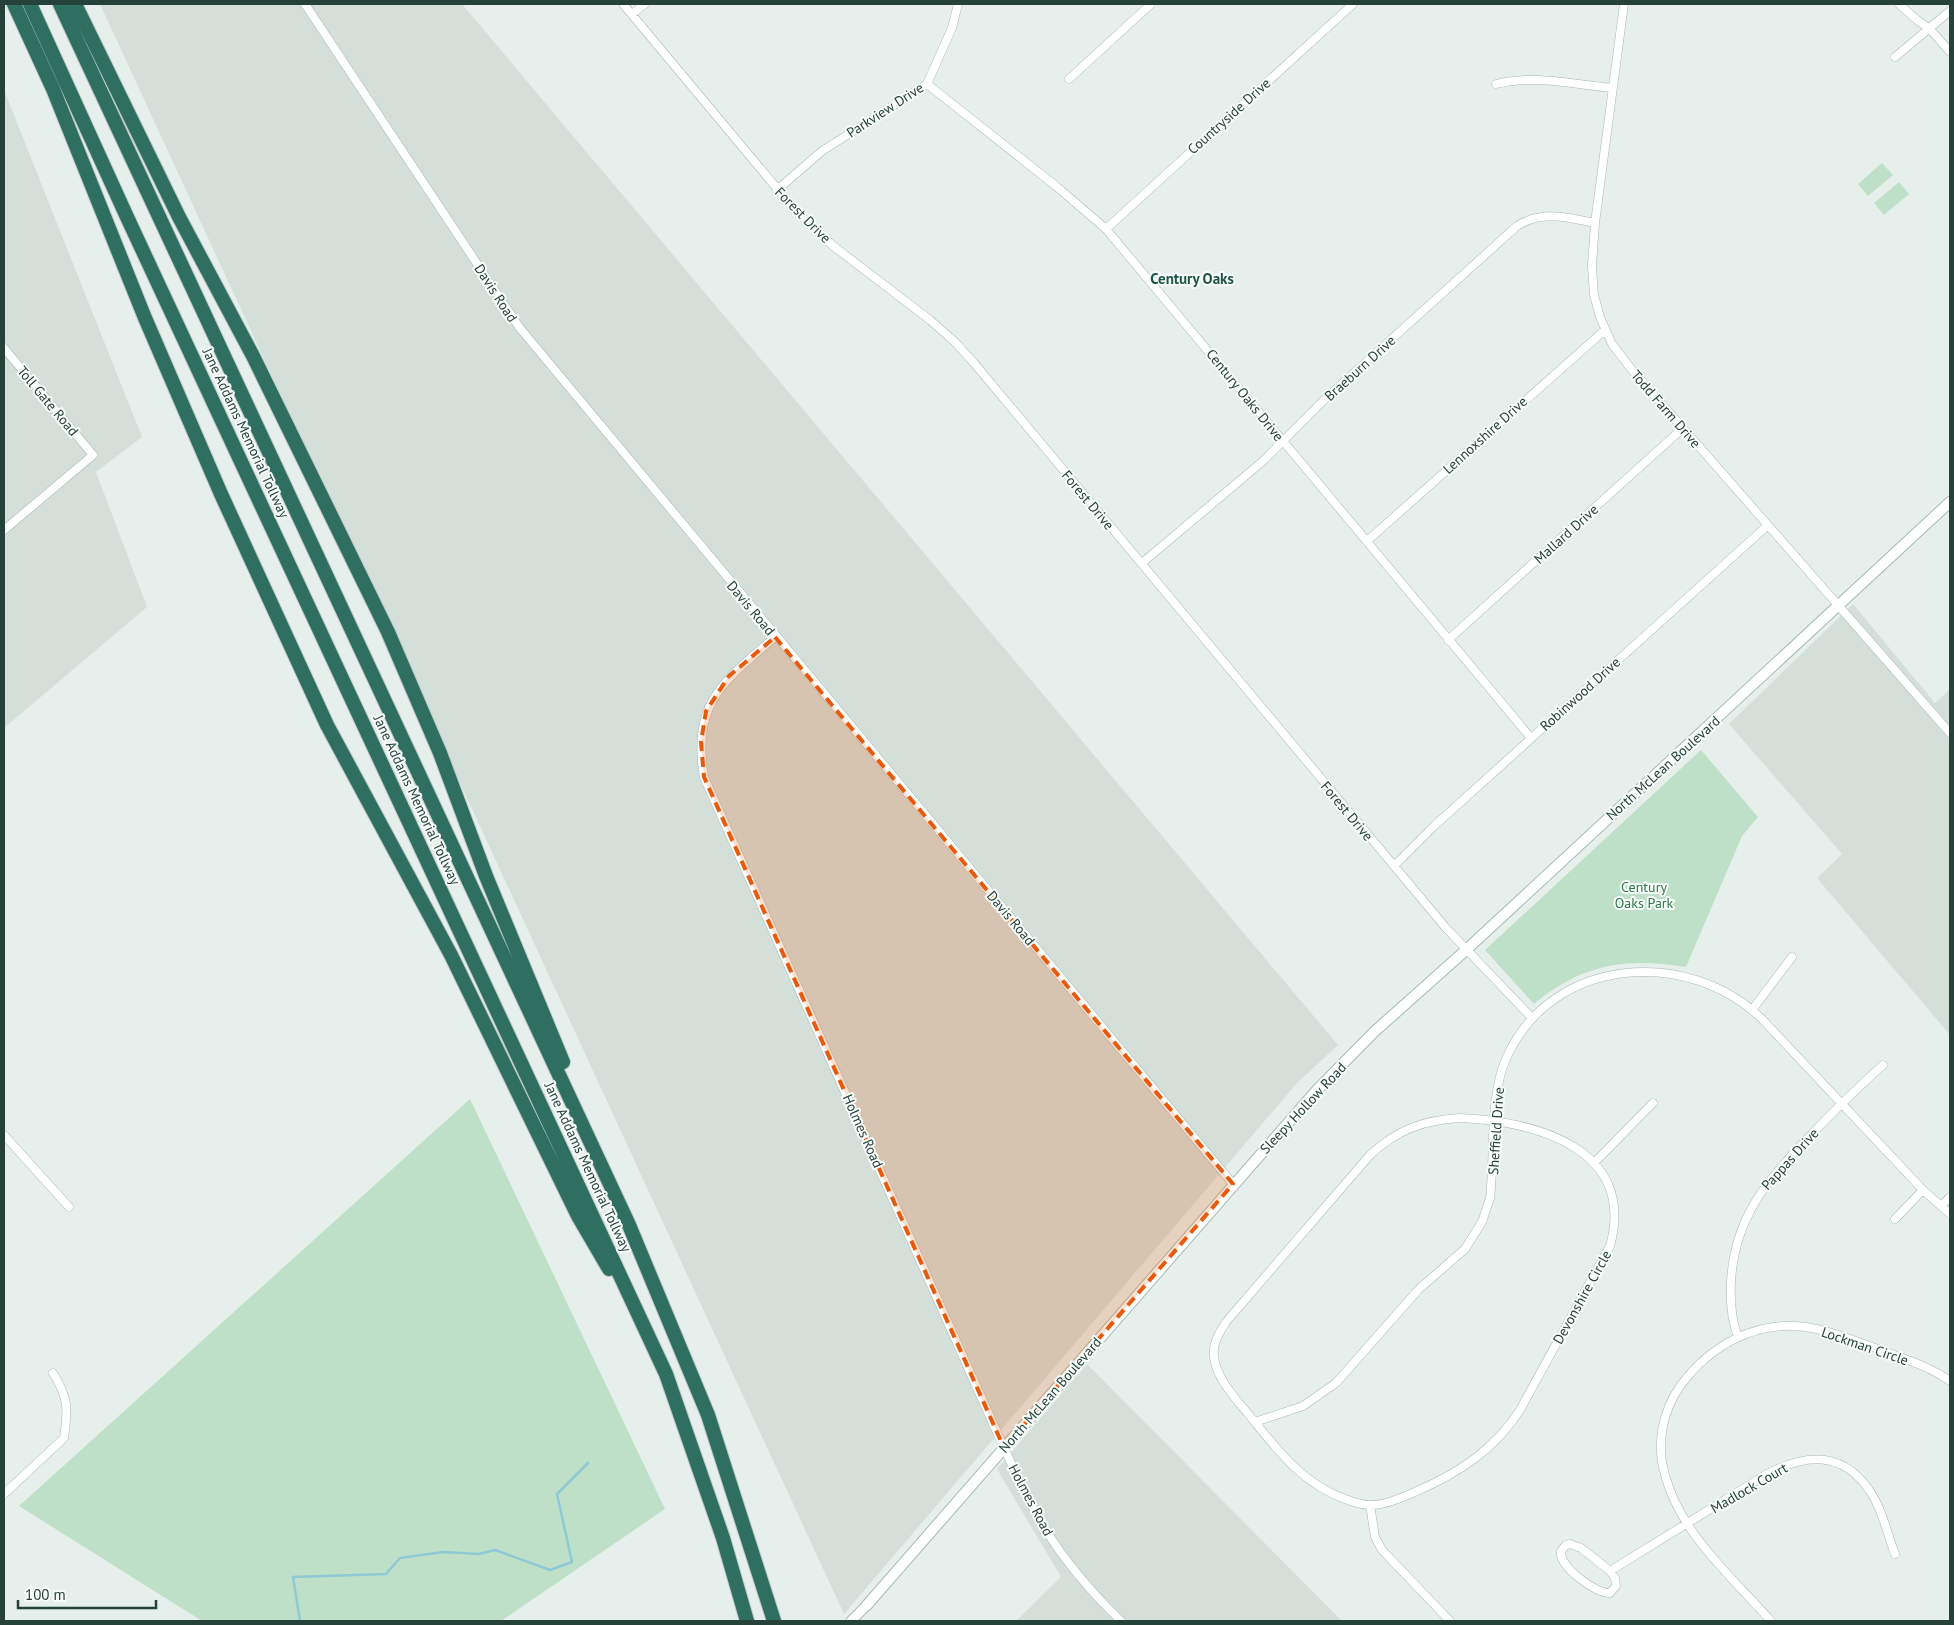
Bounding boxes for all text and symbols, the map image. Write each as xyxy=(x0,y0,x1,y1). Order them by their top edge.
street label: Countryside Drive xyxy=(1184,74,1274,158)
street label: Parkview Drive xyxy=(843,78,927,142)
street label: Forest Drive xyxy=(771,183,835,247)
street label: Davis Road xyxy=(471,260,521,326)
district label: Century Oaks xyxy=(1150,269,1234,288)
street label: Braeburn Drive xyxy=(1321,331,1399,405)
street label: Jane Addams Memorial Tollway xyxy=(198,344,294,521)
street label: Century Oaks Drive xyxy=(1202,345,1288,445)
street label: Toll Gate Road xyxy=(13,362,83,440)
street label: Todd Farm Drive xyxy=(1627,366,1705,452)
street label: Lennoxshire Drive xyxy=(1439,392,1531,478)
street label: Forest Drive xyxy=(1058,466,1118,534)
street label: Mallard Drive xyxy=(1530,500,1602,568)
street label: Davis Road xyxy=(723,577,779,639)
street label: Robinwood Drive xyxy=(1536,653,1624,735)
street label: Jane Addams Memorial Tollway xyxy=(369,711,465,888)
street label: North McLean Boulevard xyxy=(1602,712,1724,824)
street label: Forest Drive xyxy=(1317,777,1377,845)
park label: Century Oaks Park xyxy=(1615,878,1674,912)
street label: Davis Road xyxy=(983,887,1039,949)
street label: Sleepy Hollow Road xyxy=(1256,1059,1350,1157)
street label: Jane Addams Memorial Tollway xyxy=(540,1078,636,1255)
street label: Sheffield Drive xyxy=(1484,1086,1508,1176)
street label: Holmes Road xyxy=(839,1091,887,1171)
street label: Pappas Drive xyxy=(1757,1124,1823,1194)
street label: Devonshire Circle xyxy=(1549,1247,1615,1347)
street label: Lockman Circle xyxy=(1819,1323,1911,1369)
street label: North McLean Boulevard xyxy=(995,1333,1105,1457)
street label: Madlock Court xyxy=(1707,1459,1791,1517)
street label: Holmes Road xyxy=(1005,1461,1057,1539)
scale bar xyxy=(18,1578,155,1610)
text: 100 m xyxy=(25,1585,66,1604)

